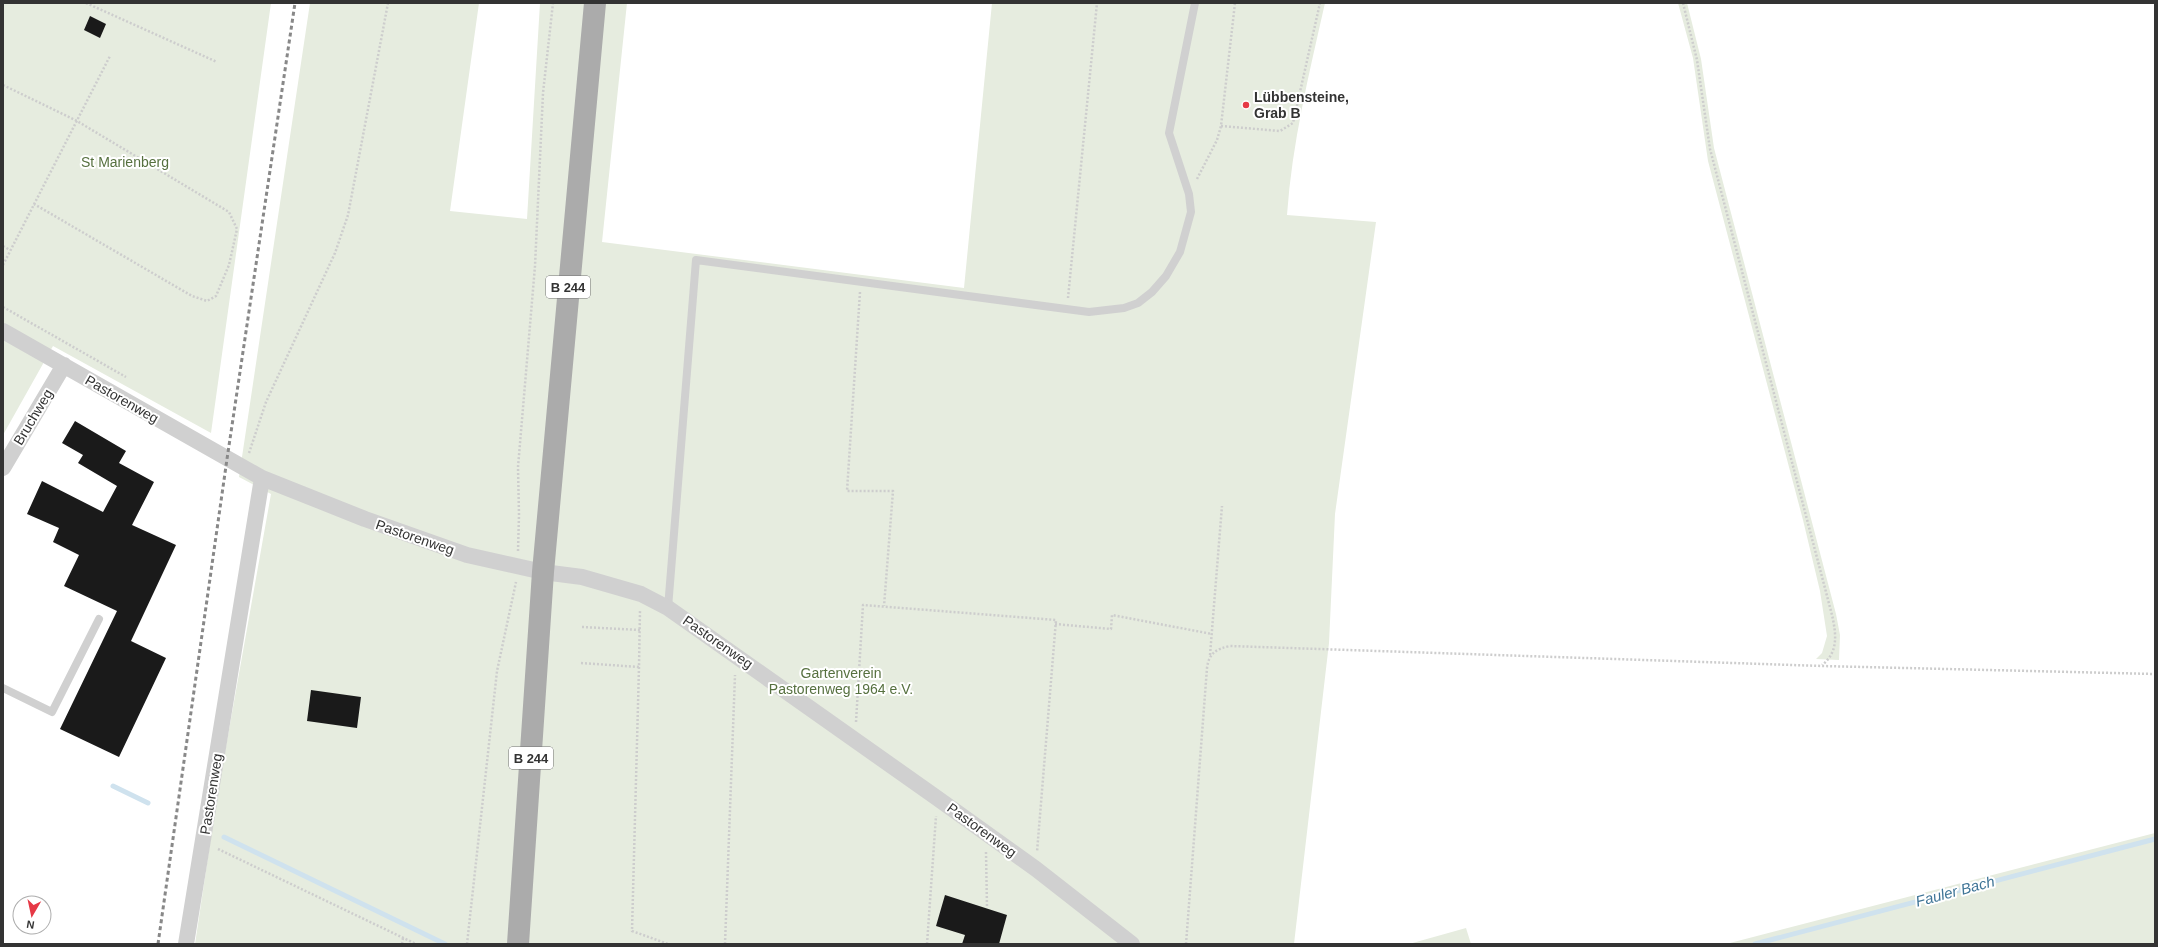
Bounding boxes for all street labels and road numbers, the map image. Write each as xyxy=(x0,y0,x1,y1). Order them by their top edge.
road number: B 244 xyxy=(546,276,590,298)
street label: Pastorenweg xyxy=(83,372,161,426)
street label: Bruchweg xyxy=(10,386,56,448)
street label: Pastorenweg xyxy=(374,516,456,558)
street label: Pastorenweg xyxy=(680,612,756,672)
road number: B 244 xyxy=(509,747,553,769)
street label: Pastorenweg xyxy=(197,752,225,836)
street label: Pastorenweg xyxy=(944,800,1020,860)

